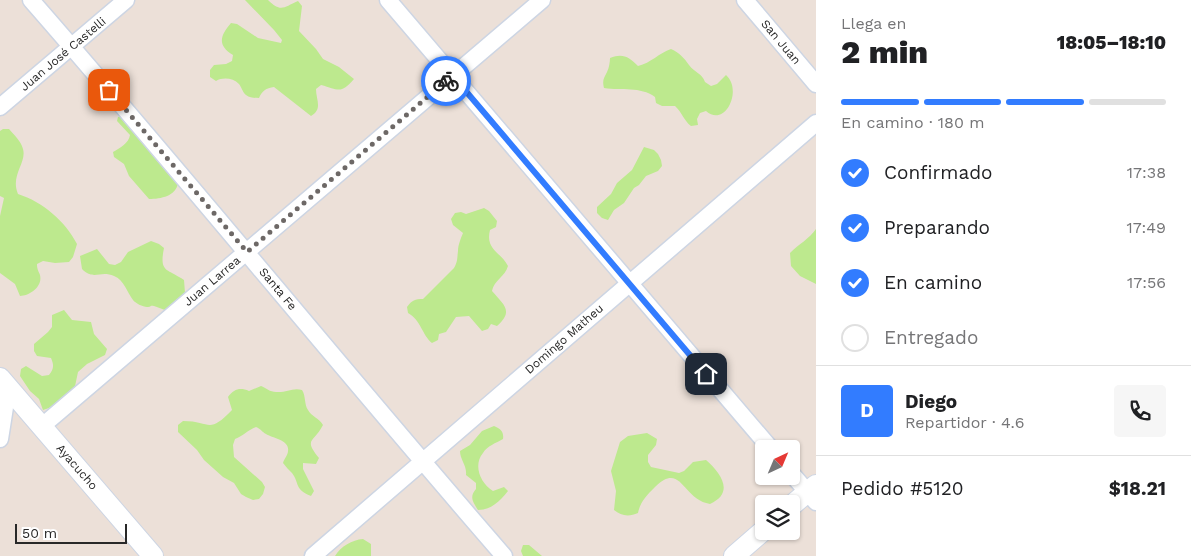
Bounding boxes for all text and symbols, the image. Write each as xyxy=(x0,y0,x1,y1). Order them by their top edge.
street label: Juan José Castelli xyxy=(17,14,109,94)
text: Llega en xyxy=(841,14,907,33)
street label: San Juan xyxy=(758,17,804,67)
text: 18:05–18:10 xyxy=(1057,31,1166,54)
text: 2 min xyxy=(841,33,928,71)
courier xyxy=(421,56,471,106)
icon: bike xyxy=(432,67,460,95)
pin xyxy=(88,69,130,111)
icon: bag xyxy=(95,76,123,104)
text: En camino · 180 m xyxy=(841,113,985,132)
icon: check xyxy=(841,159,869,187)
text: Confirmado xyxy=(884,161,993,184)
text: 17:38 xyxy=(1127,163,1166,182)
icon: check xyxy=(841,214,869,242)
text: Preparando xyxy=(884,216,990,239)
text: 17:49 xyxy=(1126,218,1166,237)
street label: Juan Larrea xyxy=(181,253,243,309)
street label: Santa Fe xyxy=(256,265,300,313)
icon: check xyxy=(841,269,869,297)
text: En camino xyxy=(884,271,982,294)
text: 17:56 xyxy=(1127,273,1166,292)
street label: Domingo Matheu xyxy=(522,301,606,377)
text: Entregado xyxy=(884,326,978,349)
pin xyxy=(685,353,727,395)
icon: home xyxy=(692,360,720,388)
button: phone xyxy=(1114,385,1166,437)
text: Diego xyxy=(905,390,957,413)
text: D xyxy=(860,399,874,422)
text: Repartidor · 4.6 xyxy=(905,413,1024,432)
north arrow xyxy=(755,440,800,485)
map controls xyxy=(755,440,800,540)
street label: Ayacucho xyxy=(53,441,101,493)
text: Pedido #5120 xyxy=(841,477,964,500)
text: $18.21 xyxy=(1109,477,1166,500)
button: layers xyxy=(755,495,800,540)
scale bar xyxy=(15,521,128,544)
text: 50 m xyxy=(22,525,57,541)

